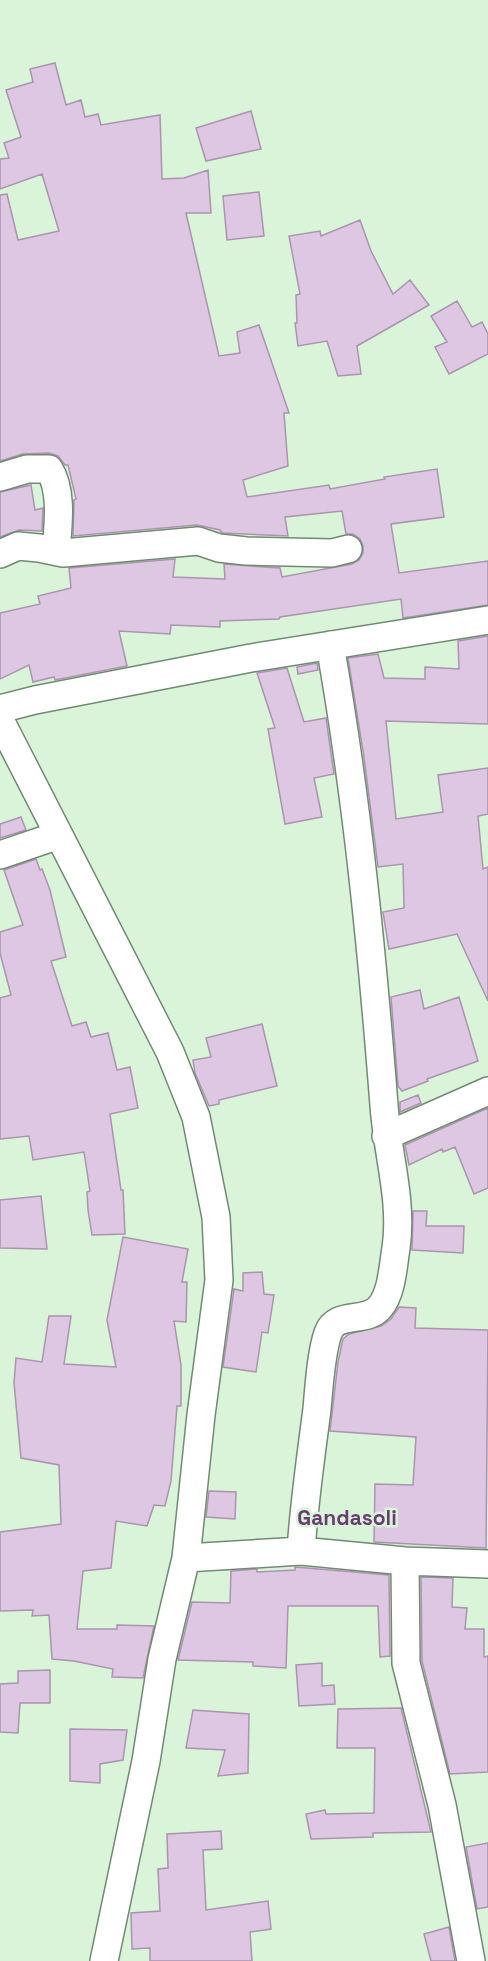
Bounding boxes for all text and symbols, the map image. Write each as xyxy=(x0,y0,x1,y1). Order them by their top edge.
district label: Gandasoli xyxy=(297,1504,397,1531)

